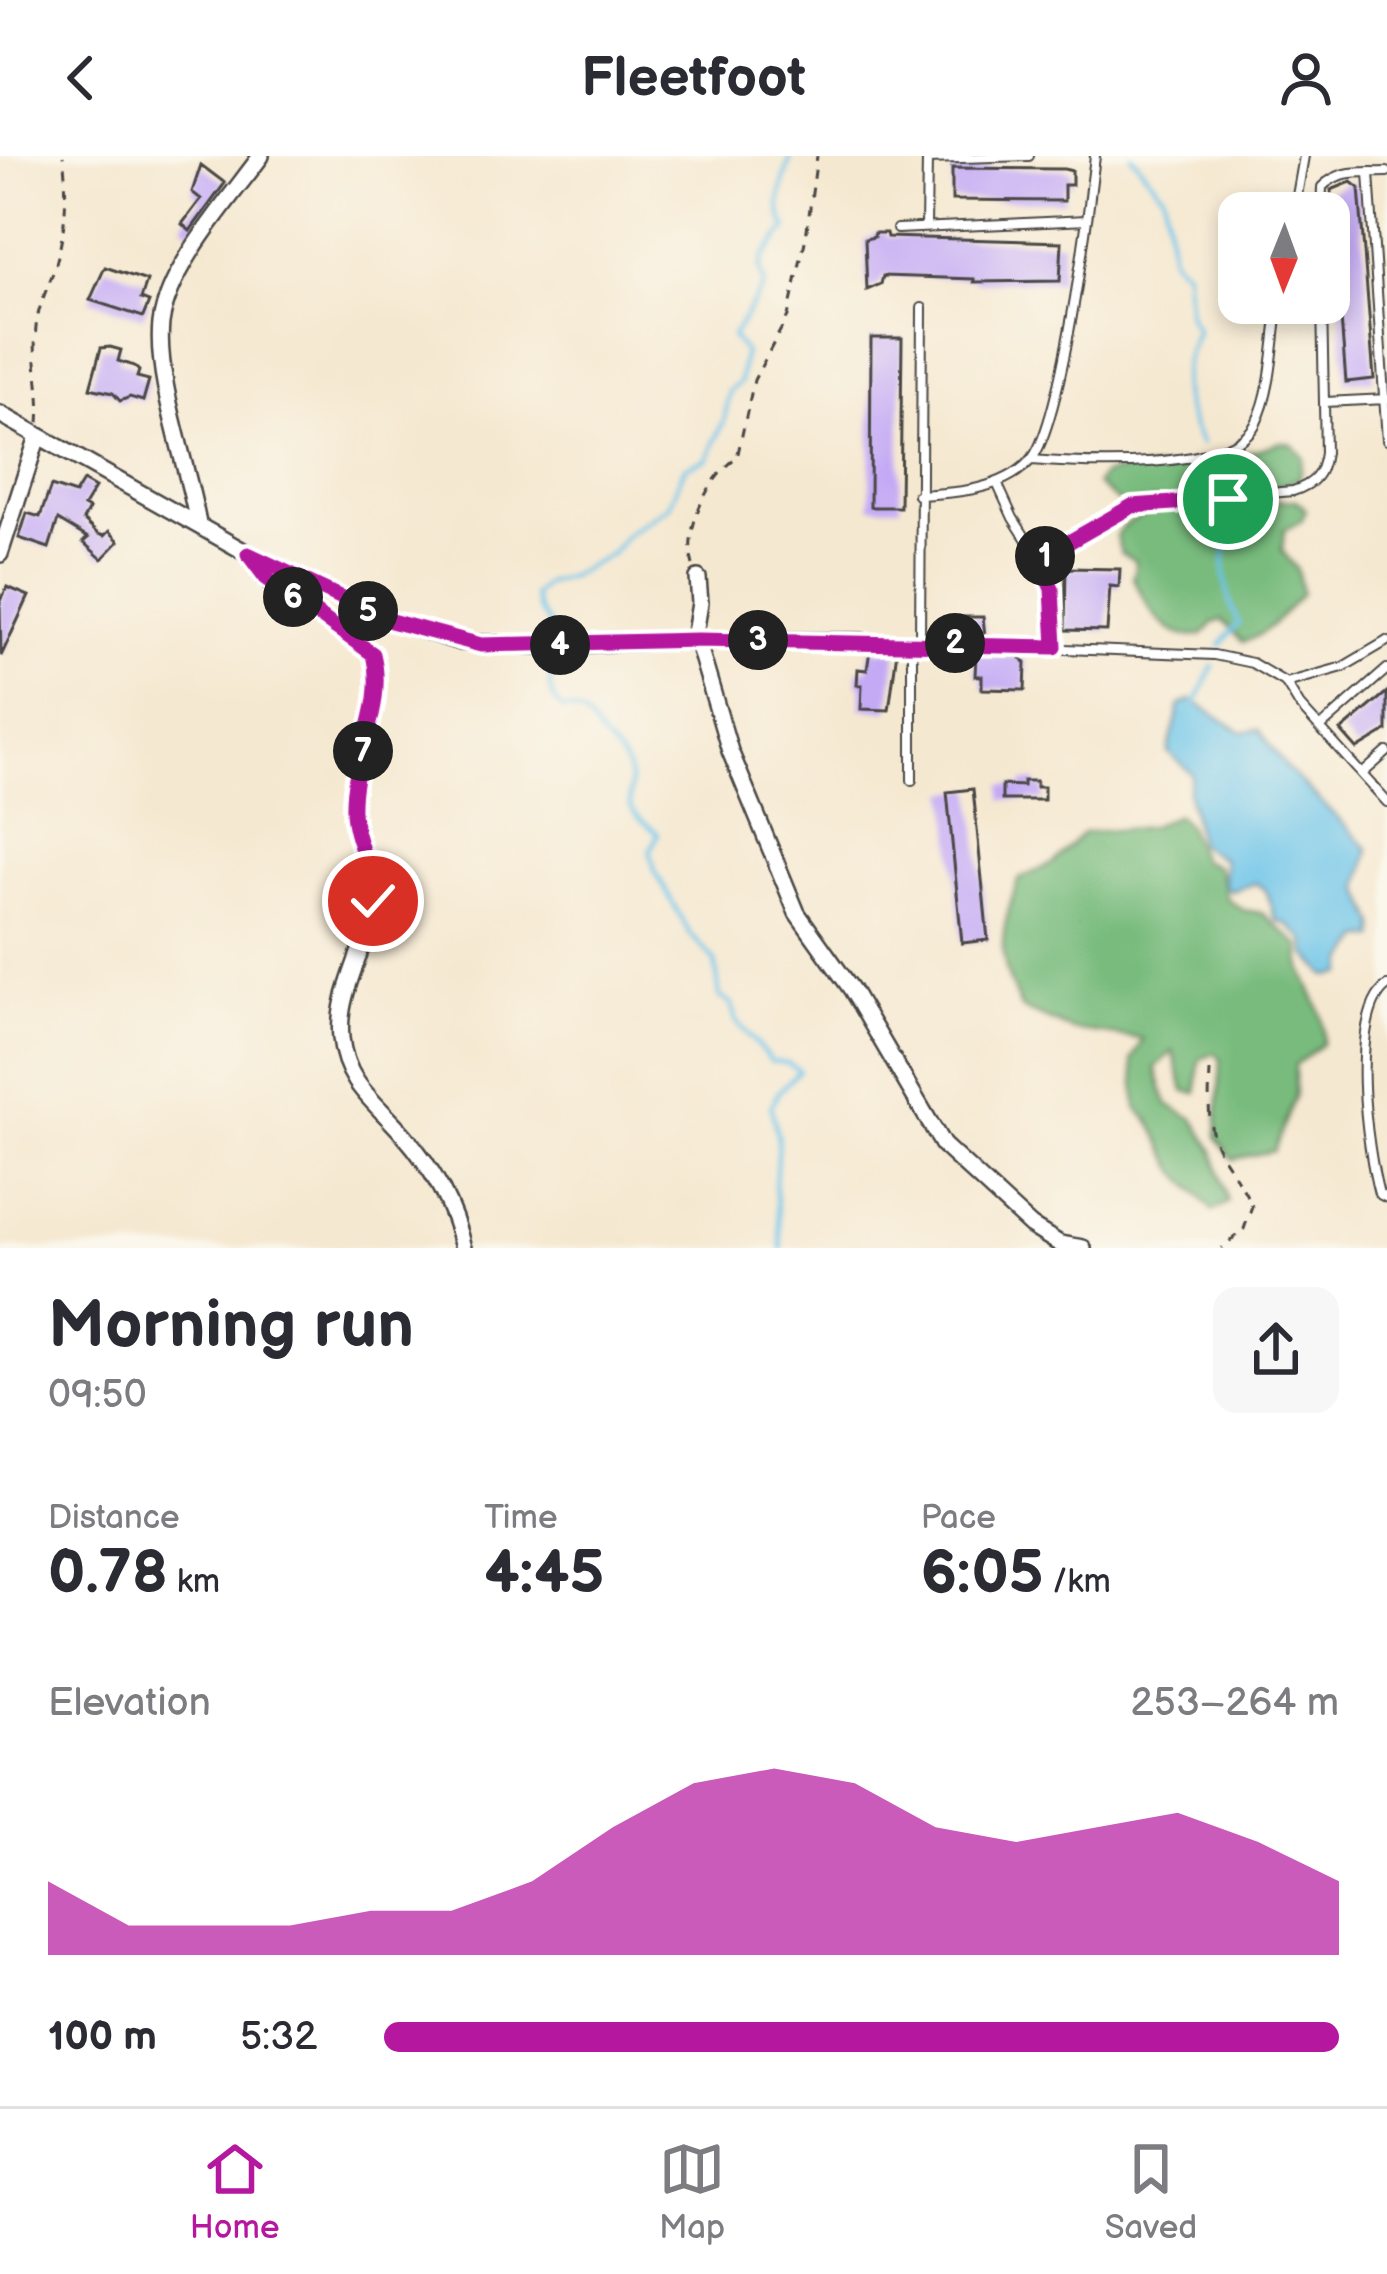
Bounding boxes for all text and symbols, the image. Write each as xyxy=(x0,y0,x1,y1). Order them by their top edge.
icon: back xyxy=(48,45,114,111)
icon: person xyxy=(1273,45,1339,111)
text: Fleetfoot xyxy=(581,46,806,111)
north arrow xyxy=(1218,192,1350,324)
map controls xyxy=(1218,192,1350,324)
pin xyxy=(1177,448,1279,550)
icon: arrive xyxy=(1195,466,1261,532)
pin: 1 xyxy=(1015,526,1075,586)
text: 1 xyxy=(1038,536,1052,576)
pin: 6 xyxy=(263,567,323,627)
text: 6 xyxy=(283,577,303,617)
pin: 5 xyxy=(338,581,398,641)
text: 5 xyxy=(358,591,378,631)
pin: 3 xyxy=(728,610,788,670)
pin: 2 xyxy=(925,613,985,673)
pin: 4 xyxy=(530,615,590,675)
text: 3 xyxy=(748,620,768,660)
text: 2 xyxy=(945,623,965,663)
text: 4 xyxy=(550,625,570,665)
pin: 7 xyxy=(333,721,393,781)
text: 7 xyxy=(354,731,372,771)
pin xyxy=(322,850,424,952)
icon: check xyxy=(340,868,406,934)
text: Morning run xyxy=(48,1287,414,1366)
button: share xyxy=(1213,1287,1339,1413)
text: 09:50 xyxy=(48,1372,147,1419)
text: Distance xyxy=(48,1498,180,1538)
text: Time xyxy=(484,1498,557,1538)
text: Pace xyxy=(921,1498,996,1538)
text: 0.78 xyxy=(48,1538,168,1610)
text: 4:45 xyxy=(484,1538,604,1610)
text: 6:05 xyxy=(921,1538,1043,1610)
text: km xyxy=(168,1562,220,1602)
text: /km xyxy=(1043,1562,1111,1602)
text: Elevation xyxy=(48,1680,211,1727)
text: 253–264 m xyxy=(1131,1680,1339,1727)
text: 100 m xyxy=(48,2014,157,2061)
text: 5:32 xyxy=(240,2014,317,2061)
tab: Home xyxy=(190,2136,279,2248)
tab: Map xyxy=(659,2136,725,2248)
tab: Saved xyxy=(1105,2136,1197,2248)

